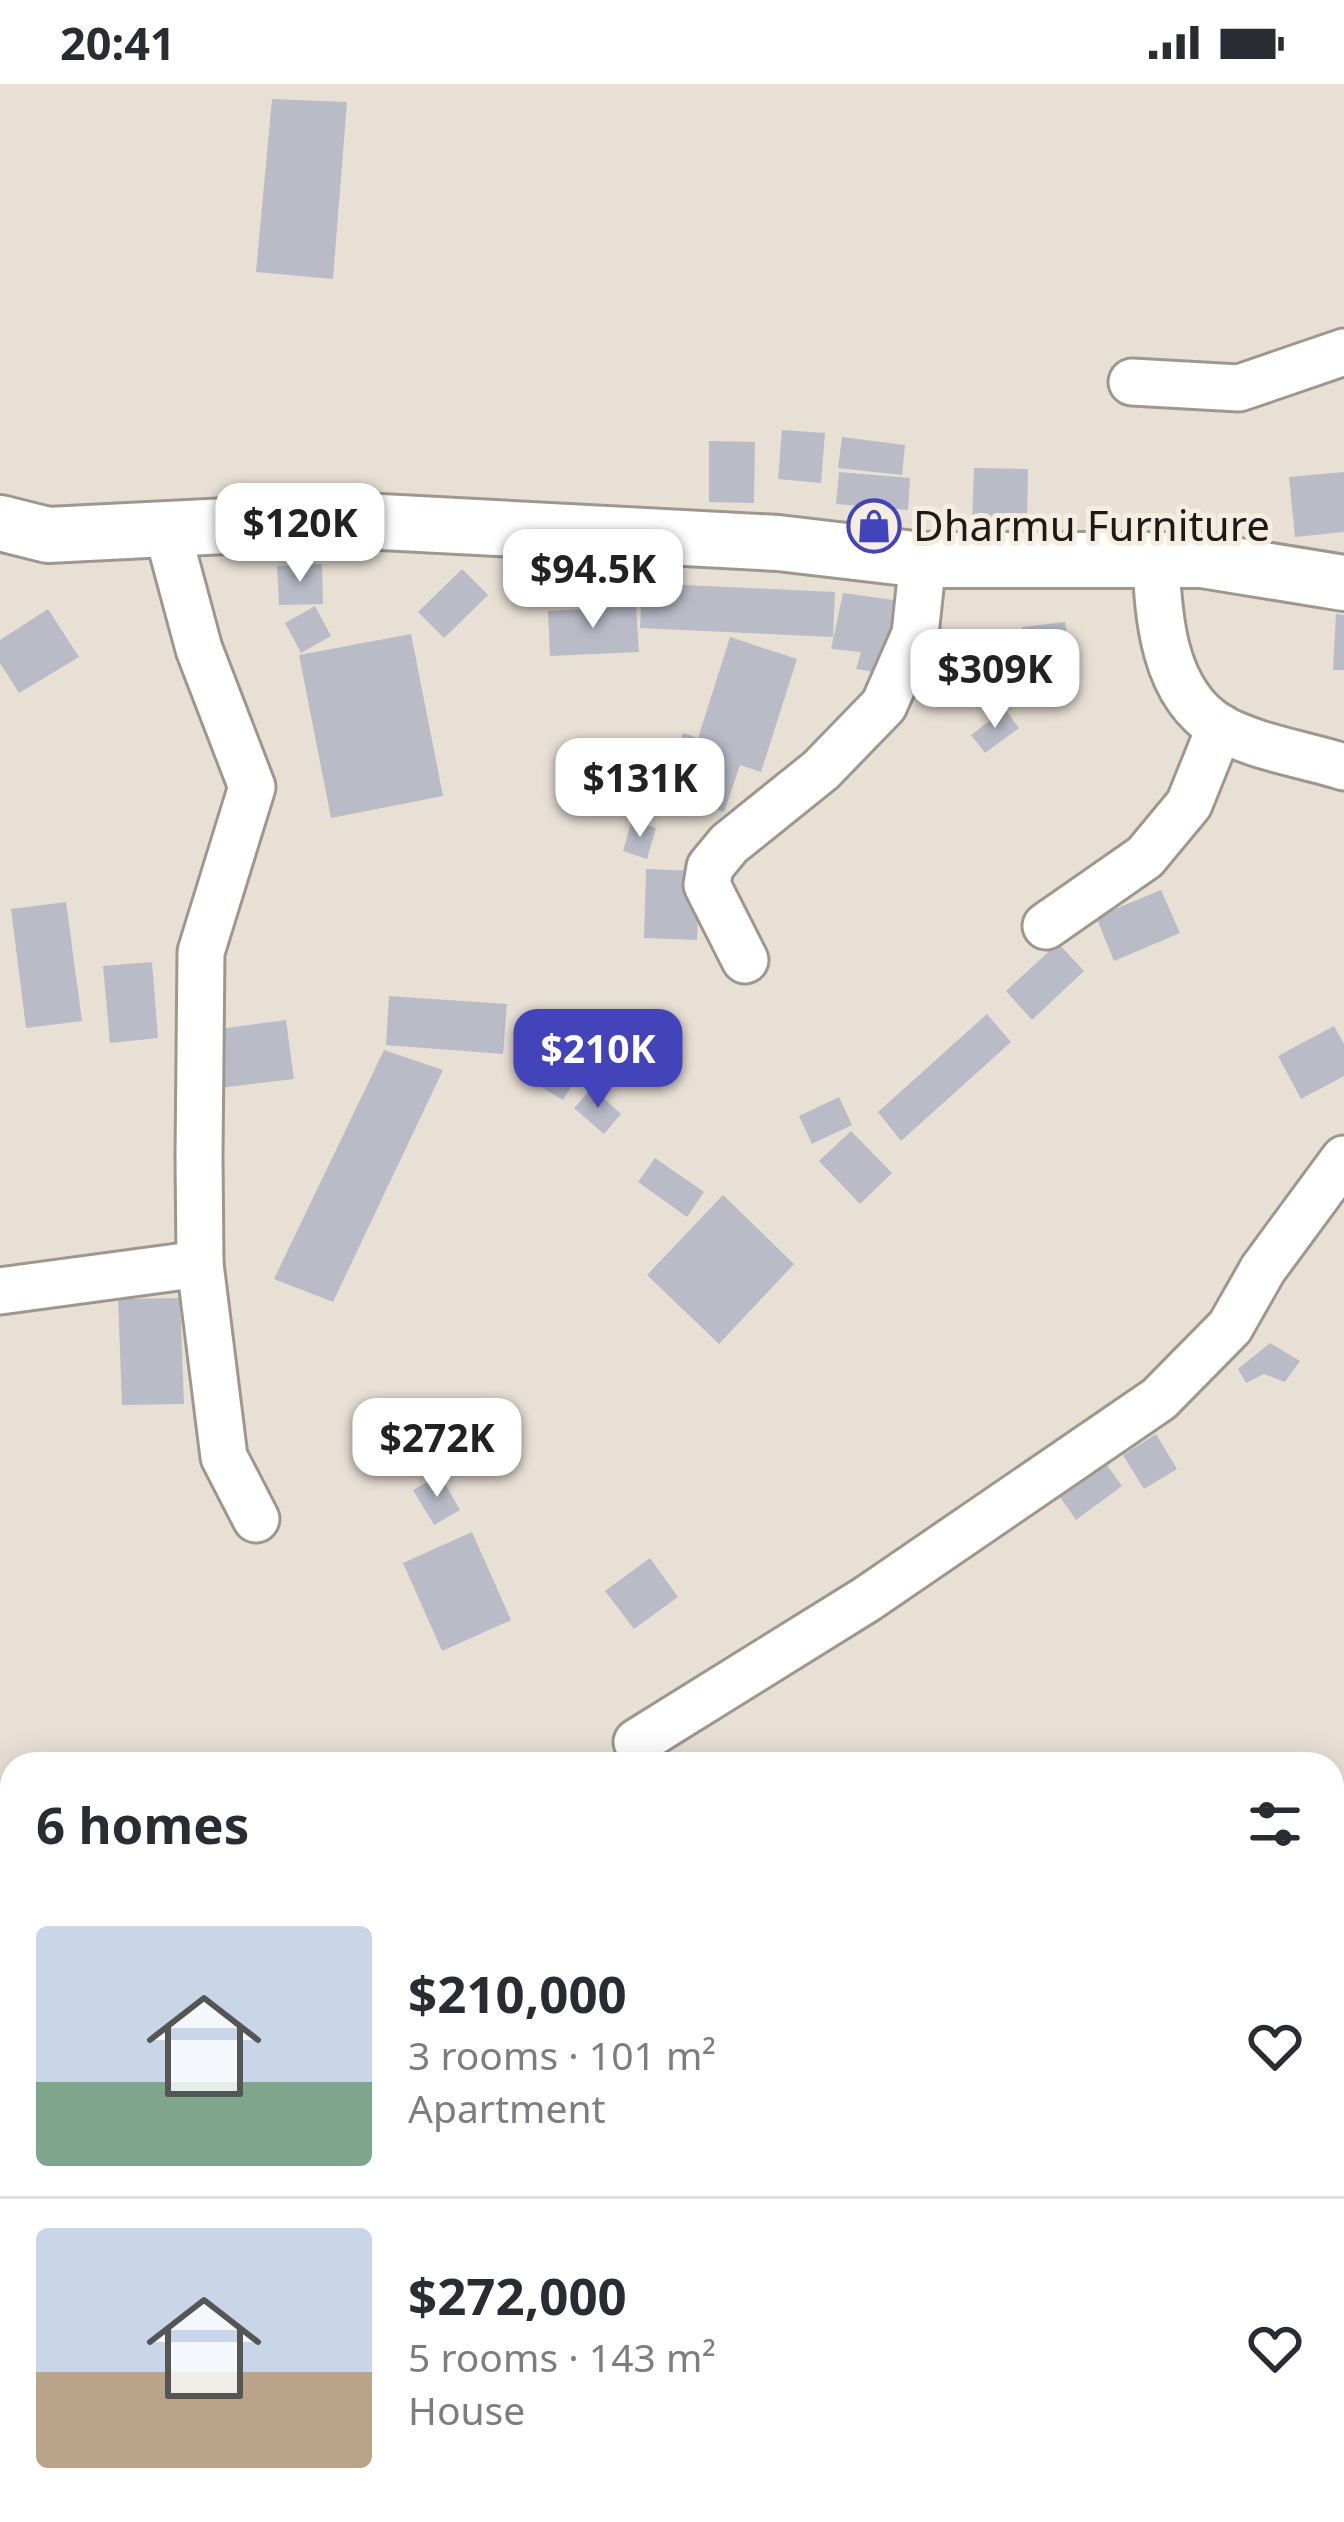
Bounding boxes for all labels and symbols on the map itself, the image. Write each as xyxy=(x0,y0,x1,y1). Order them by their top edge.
pin: $120K xyxy=(216,483,384,585)
place label: Dharmu Furniture xyxy=(913,496,1270,553)
shop icon: Dharmu Furniture xyxy=(846,498,902,554)
pin: $94.5K xyxy=(495,529,691,631)
pin: $309K xyxy=(911,629,1079,731)
pin: $131K xyxy=(556,738,724,840)
pin: $210K xyxy=(514,1009,682,1111)
pin: $272K xyxy=(353,1398,521,1500)

